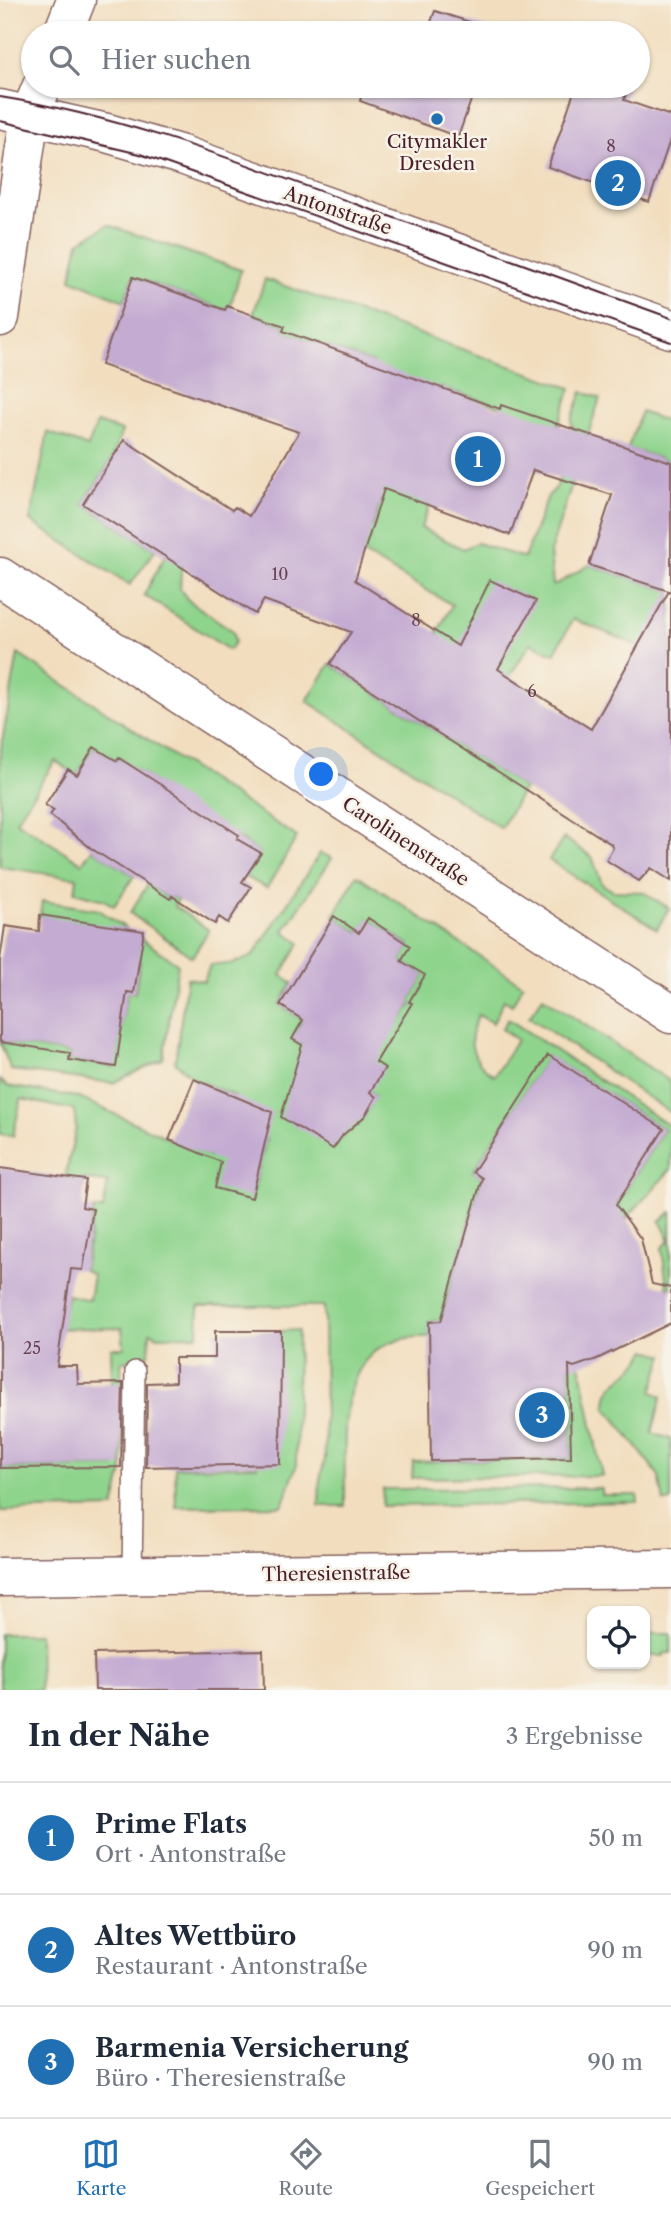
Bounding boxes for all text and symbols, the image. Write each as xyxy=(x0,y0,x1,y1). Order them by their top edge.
search box xyxy=(21,21,650,98)
icon: search xyxy=(45,41,83,79)
text: Hier suchen xyxy=(101,44,251,76)
marker: Citymakler Dresden xyxy=(429,111,445,127)
place label: Citymakler Dresden xyxy=(387,130,487,175)
house number: 8 xyxy=(606,136,616,156)
pin: 2 xyxy=(595,157,641,209)
street label: Antonstraße xyxy=(280,181,395,240)
pin: 1 xyxy=(455,433,501,485)
house number: 10 xyxy=(272,564,288,584)
house number: 8 xyxy=(411,610,421,630)
house number: 6 xyxy=(527,681,537,701)
your location xyxy=(304,757,338,791)
street label: Carolinenstraße xyxy=(338,792,473,891)
house number: 25 xyxy=(23,1338,41,1358)
pin: 3 xyxy=(519,1389,565,1441)
street label: Theresienstraße xyxy=(262,1561,410,1586)
map controls xyxy=(587,1606,650,1669)
button: locate xyxy=(587,1606,650,1669)
text: In der Nähe xyxy=(28,1717,210,1754)
text: 3 Ergebnisse xyxy=(506,1722,643,1750)
text: Prime Flats xyxy=(95,1808,247,1840)
text: 1 xyxy=(46,1824,56,1852)
text: 50 m xyxy=(588,1824,643,1852)
text: Ort · Antonstraße xyxy=(95,1840,286,1868)
text: Altes Wettbüro xyxy=(95,1920,296,1952)
text: 2 xyxy=(44,1936,58,1964)
text: 90 m xyxy=(587,1936,643,1964)
text: Restaurant · Antonstraße xyxy=(95,1952,368,1980)
text: Barmenia Versicherung xyxy=(95,2032,409,2064)
text: 3 xyxy=(45,2048,58,2076)
text: 90 m xyxy=(587,2048,643,2076)
text: Büro · Theresienstraße xyxy=(95,2064,346,2092)
tab: Karte xyxy=(76,2135,126,2200)
tab: Route xyxy=(279,2135,333,2200)
tab: Gespeichert xyxy=(485,2135,595,2200)

